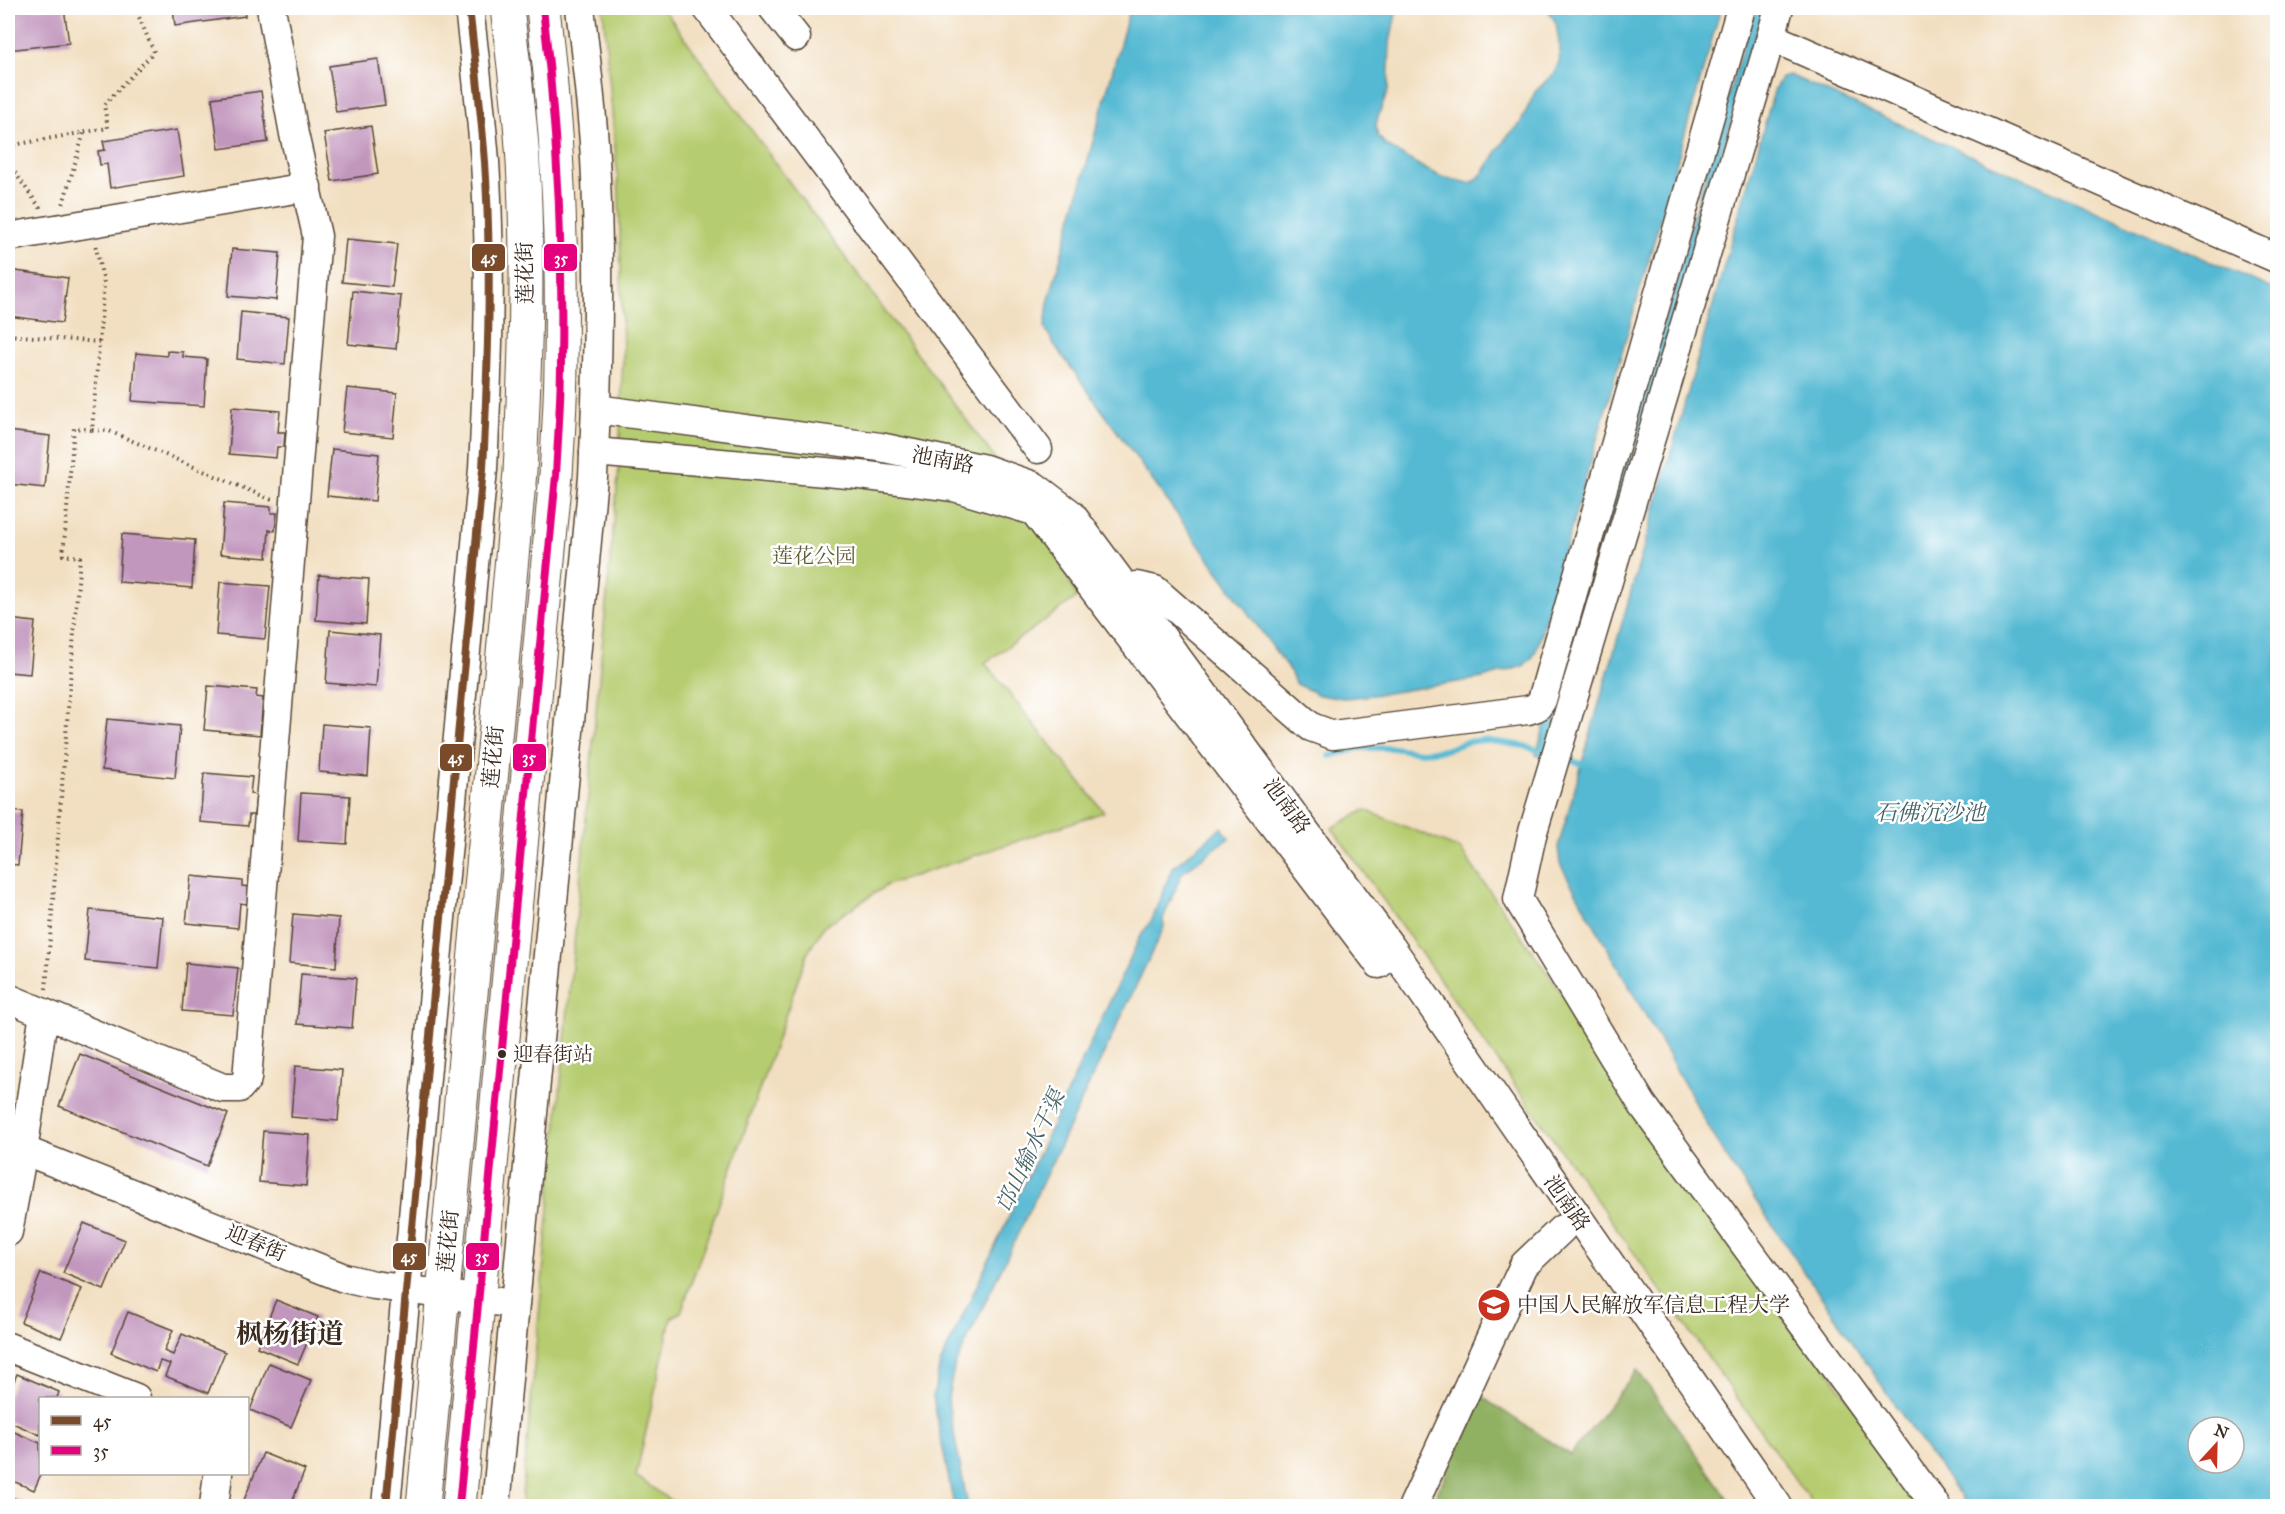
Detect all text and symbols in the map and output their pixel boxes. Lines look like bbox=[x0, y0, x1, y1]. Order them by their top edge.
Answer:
street label: 莲花街 bbox=[511, 241, 539, 305]
line badge: 45 bbox=[471, 243, 506, 272]
line badge: 35 bbox=[543, 243, 578, 272]
text: 45 bbox=[481, 248, 498, 268]
text: 35 bbox=[554, 249, 568, 269]
street label: 池南路 bbox=[910, 441, 976, 479]
park label: 莲花公园 bbox=[772, 543, 856, 569]
street label: 莲花街 bbox=[477, 724, 509, 790]
line badge: 45 bbox=[439, 743, 473, 772]
line badge: 35 bbox=[512, 743, 547, 772]
text: 45 bbox=[448, 748, 465, 768]
text: 35 bbox=[522, 748, 536, 768]
street label: 池南路 bbox=[1258, 773, 1316, 839]
water label: 石佛沉沙池 bbox=[1875, 799, 1988, 826]
place label: 迎春街站 bbox=[513, 1042, 593, 1066]
marker: 迎春街站 bbox=[496, 1048, 508, 1060]
water label: 邙山输水干渠 bbox=[990, 1083, 1071, 1217]
street label: 池南路 bbox=[1538, 1170, 1596, 1236]
street label: 莲花街 bbox=[432, 1208, 464, 1274]
street label: 迎春街 bbox=[222, 1219, 290, 1267]
line badge: 45 bbox=[392, 1242, 427, 1271]
line badge: 35 bbox=[465, 1242, 500, 1271]
text: 45 bbox=[401, 1247, 418, 1267]
text: 35 bbox=[475, 1247, 489, 1267]
school or university icon: 中国人民解放军信息工程大学 bbox=[1476, 1287, 1512, 1323]
place label: 中国人民解放军信息工程大学 bbox=[1517, 1292, 1790, 1318]
district label: 枫杨街道 bbox=[236, 1317, 344, 1350]
legend bbox=[39, 1397, 249, 1475]
text: 45 bbox=[93, 1410, 112, 1432]
north arrow bbox=[2186, 1415, 2246, 1475]
text: N bbox=[2212, 1420, 2232, 1443]
text: 35 bbox=[93, 1440, 109, 1462]

